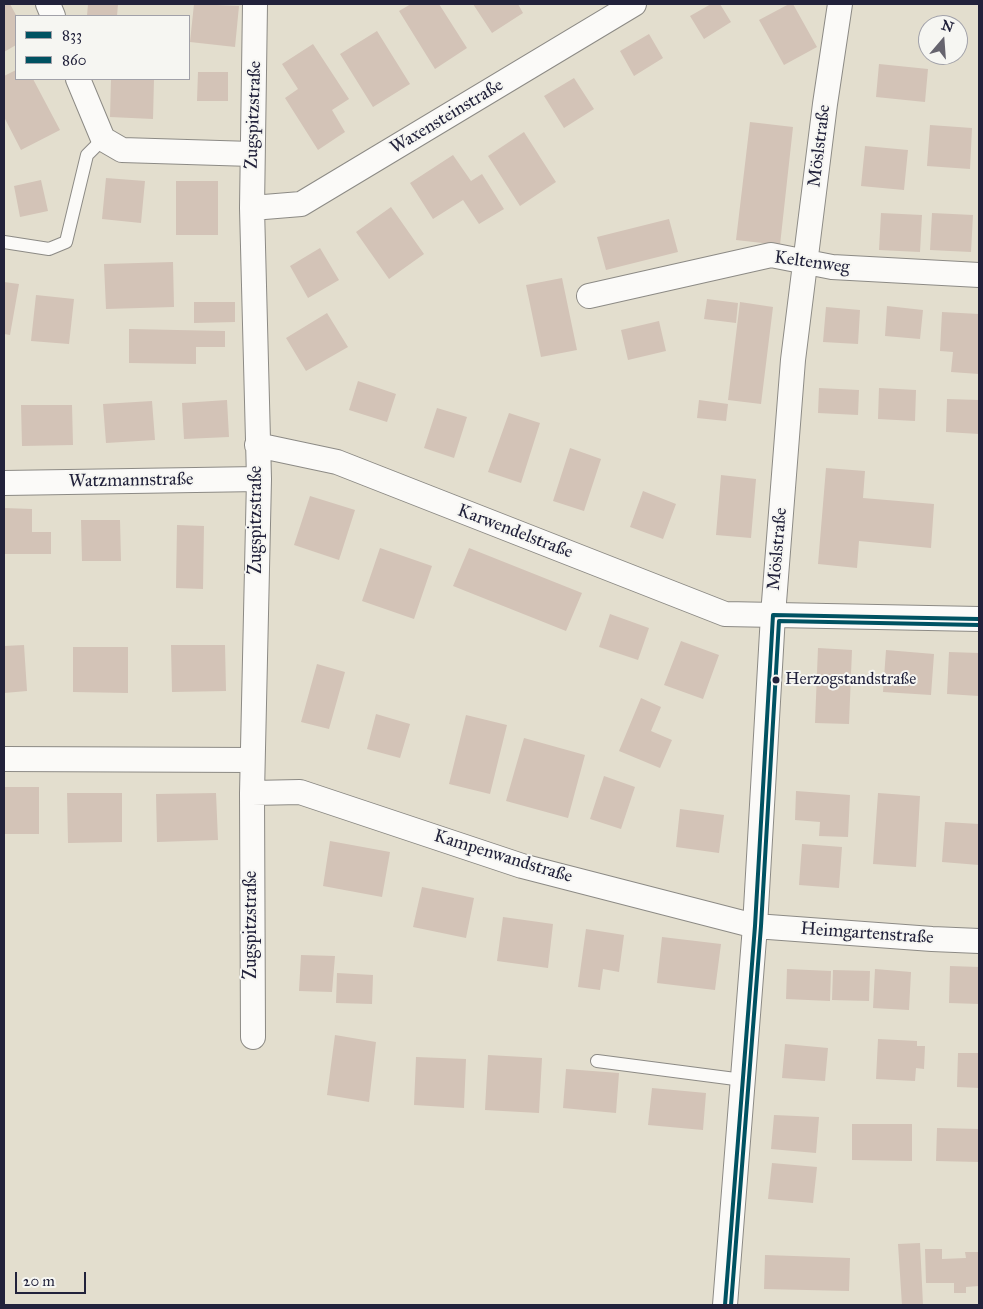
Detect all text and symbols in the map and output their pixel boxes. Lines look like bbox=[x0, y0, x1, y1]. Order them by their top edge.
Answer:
legend bbox=[15, 15, 190, 80]
north arrow bbox=[918, 15, 968, 65]
text: N bbox=[939, 16, 956, 36]
text: 833 bbox=[62, 26, 82, 44]
text: 860 bbox=[62, 51, 86, 69]
street label: Zugspitzstraße bbox=[241, 60, 267, 170]
street label: Waxensteinstraße bbox=[387, 75, 507, 159]
street label: Möslstraße bbox=[804, 103, 836, 189]
street label: Keltenweg bbox=[773, 247, 851, 279]
street label: Zugspitzstraße bbox=[246, 466, 268, 574]
street label: Watzmannstraße bbox=[68, 469, 194, 493]
street label: Karwendelstraße bbox=[454, 500, 576, 564]
street label: Möslstraße bbox=[764, 507, 792, 591]
place label: Herzogstandstraße bbox=[785, 670, 916, 690]
marker: Herzogstandstraße bbox=[771, 675, 781, 685]
street label: Kampenwandstraße bbox=[431, 826, 575, 888]
street label: Zugspitzstraße bbox=[241, 871, 263, 979]
street label: Heimgartenstraße bbox=[800, 919, 934, 949]
scale bar bbox=[18, 1262, 89, 1294]
text: 20 m bbox=[23, 1272, 55, 1290]

